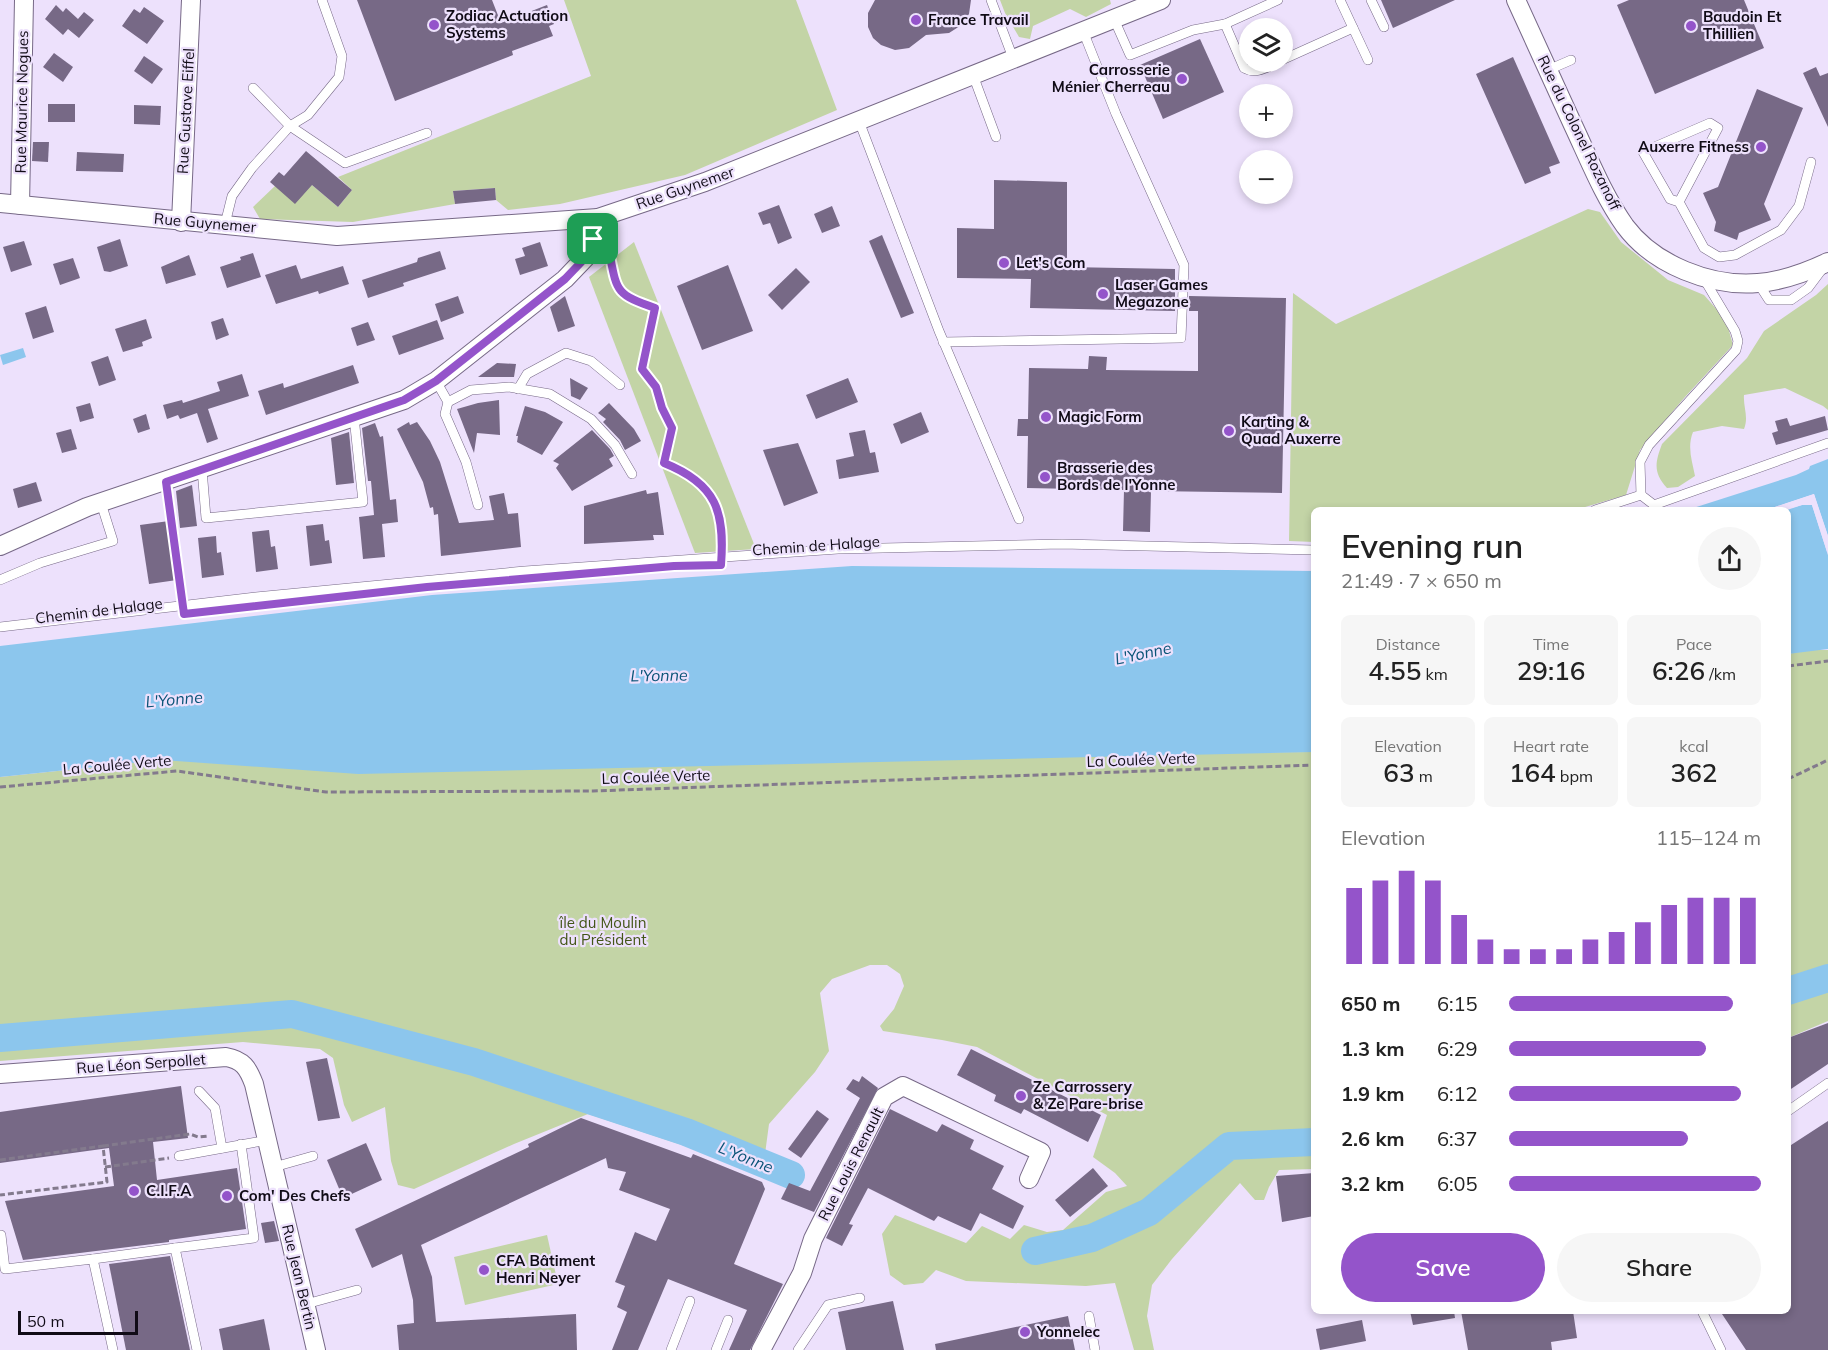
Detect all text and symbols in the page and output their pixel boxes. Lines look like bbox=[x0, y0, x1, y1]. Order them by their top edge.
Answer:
place label: Zodiac Actuation Systems bbox=[446, 6, 568, 42]
place label: Baudoin Et Thillien bbox=[1703, 7, 1782, 43]
place label: France Travail bbox=[928, 10, 1029, 29]
marker: France Travail bbox=[909, 13, 923, 27]
marker: Zodiac Actuation Systems bbox=[427, 18, 441, 32]
map controls bbox=[1239, 18, 1293, 204]
button: layers bbox=[1239, 18, 1293, 72]
marker: Baudoin Et Thillien bbox=[1684, 19, 1698, 33]
street label: Rue Maurice Nogues bbox=[11, 30, 32, 174]
street label: Rue Gustave Eiffel bbox=[173, 48, 198, 174]
street label: Rue du Colonel Rozanoff bbox=[1534, 52, 1626, 214]
place label: Carrosserie Ménier Cherreau bbox=[1052, 60, 1170, 96]
marker: Carrosserie Ménier Cherreau bbox=[1175, 72, 1189, 86]
button: + bbox=[1239, 84, 1293, 138]
place label: Auxerre Fitness bbox=[1638, 137, 1749, 156]
marker: Auxerre Fitness bbox=[1754, 140, 1768, 154]
button: − bbox=[1239, 150, 1293, 204]
street label: Rue Guynemer bbox=[633, 162, 737, 213]
street label: Rue Guynemer bbox=[153, 209, 257, 236]
pin bbox=[567, 213, 618, 264]
icon: arrive bbox=[576, 222, 609, 255]
place label: Let's Com bbox=[1016, 253, 1086, 272]
marker: Let's Com bbox=[997, 256, 1011, 270]
place label: Laser Games Megazone bbox=[1115, 275, 1208, 311]
marker: Laser Games Megazone bbox=[1096, 287, 1110, 301]
place label: Magic Form bbox=[1058, 407, 1142, 426]
marker: Magic Form bbox=[1039, 410, 1053, 424]
place label: Karting & Quad Auxerre bbox=[1241, 412, 1341, 448]
marker: Karting & Quad Auxerre bbox=[1222, 424, 1236, 438]
place label: Brasserie des Bords de l'Yonne bbox=[1057, 458, 1176, 494]
marker: Brasserie des Bords de l'Yonne bbox=[1038, 470, 1052, 484]
text: Evening run bbox=[1341, 525, 1523, 566]
button: share bbox=[1698, 527, 1761, 590]
street label: Chemin de Halage bbox=[751, 532, 880, 559]
text: 21:49 · 7 × 650 m bbox=[1341, 568, 1502, 593]
street label: Chemin de Halage bbox=[34, 593, 164, 628]
text: Distance bbox=[1376, 634, 1440, 654]
text: Time bbox=[1533, 634, 1569, 654]
text: Pace bbox=[1676, 634, 1712, 654]
water label: L'Yonne bbox=[1113, 637, 1173, 669]
text: 4.55 bbox=[1368, 654, 1421, 687]
text: 29:16 bbox=[1517, 654, 1585, 687]
text: 6:26 bbox=[1652, 654, 1705, 687]
water label: L'Yonne bbox=[630, 664, 688, 685]
text: km bbox=[1421, 664, 1448, 684]
text: /km bbox=[1705, 664, 1736, 684]
water label: L'Yonne bbox=[145, 687, 204, 711]
text: Elevation bbox=[1374, 736, 1442, 756]
text: Heart rate bbox=[1513, 736, 1589, 756]
text: kcal bbox=[1679, 736, 1709, 756]
street label: La Coulée Verte bbox=[1086, 748, 1196, 771]
street label: La Coulée Verte bbox=[62, 750, 172, 779]
text: 63 bbox=[1383, 756, 1414, 789]
text: 164 bbox=[1509, 756, 1556, 789]
text: 362 bbox=[1671, 756, 1717, 789]
street label: La Coulée Verte bbox=[601, 765, 711, 788]
text: m bbox=[1414, 766, 1433, 786]
text: bpm bbox=[1556, 766, 1593, 786]
text: Elevation bbox=[1341, 825, 1426, 850]
text: 115–124 m bbox=[1656, 825, 1761, 850]
park label: île du Moulin du Président bbox=[559, 913, 646, 949]
text: 650 m bbox=[1341, 991, 1400, 1016]
text: 6:15 bbox=[1437, 991, 1478, 1016]
text: 1.3 km bbox=[1341, 1036, 1404, 1061]
text: 6:29 bbox=[1437, 1036, 1478, 1061]
street label: Rue Léon Serpollet bbox=[76, 1050, 206, 1078]
place label: Ze Carrossery & Ze Pare-brise bbox=[1033, 1077, 1143, 1113]
text: 1.9 km bbox=[1341, 1081, 1404, 1106]
text: 6:12 bbox=[1437, 1081, 1478, 1106]
marker: Ze Carrossery & Ze Pare-brise bbox=[1014, 1089, 1028, 1103]
street label: Rue Louis Renault bbox=[814, 1104, 887, 1224]
text: 2.6 km bbox=[1341, 1126, 1404, 1151]
text: 6:37 bbox=[1437, 1126, 1478, 1151]
water label: L'Yonne bbox=[716, 1137, 777, 1177]
text: 3.2 km bbox=[1341, 1171, 1404, 1196]
text: 6:05 bbox=[1437, 1171, 1478, 1196]
place label: C.I.F.A bbox=[146, 1181, 192, 1200]
marker: C.I.F.A bbox=[127, 1184, 141, 1198]
place label: Com' Des Chefs bbox=[239, 1186, 351, 1205]
marker: Com' Des Chefs bbox=[220, 1189, 234, 1203]
street label: Rue Jean Bertin bbox=[278, 1222, 321, 1332]
button: Save bbox=[1341, 1233, 1545, 1302]
button: Share bbox=[1557, 1233, 1761, 1302]
place label: CFA Bâtiment Henri Neyer bbox=[496, 1251, 595, 1287]
marker: CFA Bâtiment Henri Neyer bbox=[477, 1263, 491, 1277]
scale bar bbox=[18, 1308, 138, 1336]
text: 50 m bbox=[27, 1311, 64, 1331]
place label: Yonnelec bbox=[1036, 1322, 1101, 1341]
marker: Yonnelec bbox=[1018, 1325, 1032, 1339]

